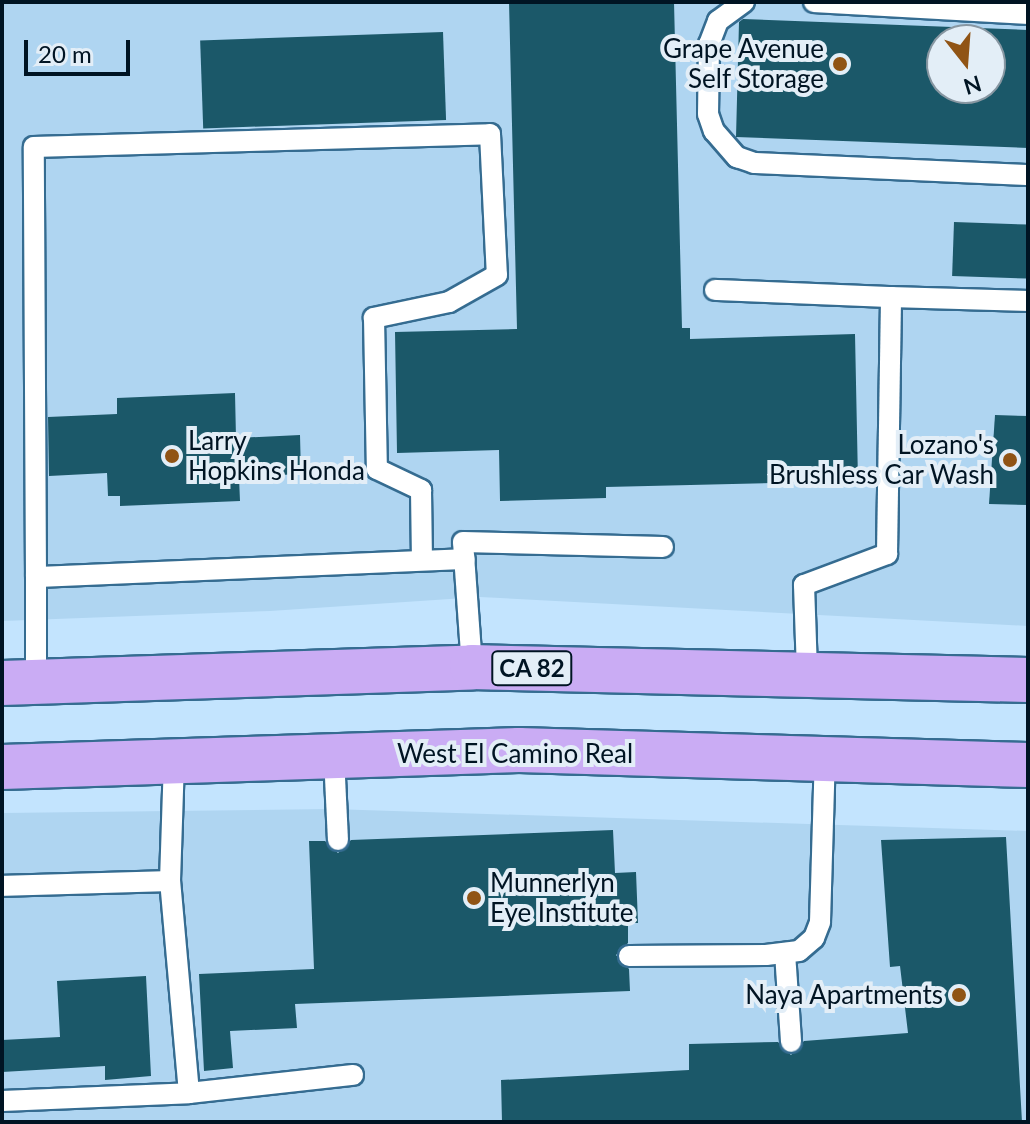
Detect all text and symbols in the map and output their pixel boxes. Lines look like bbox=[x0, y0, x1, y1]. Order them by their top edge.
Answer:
scale bar bbox=[28, 24, 134, 74]
north arrow bbox=[926, 24, 1006, 104]
place label: Grape Avenue Self Storage bbox=[662, 33, 824, 94]
text: 20 m bbox=[38, 39, 92, 68]
marker: Grape Avenue Self Storage bbox=[831, 55, 849, 73]
text: N bbox=[961, 70, 985, 101]
place label: Larry Hopkins Honda bbox=[188, 425, 365, 486]
place label: Lozano's Brushless Car Wash bbox=[768, 429, 994, 490]
marker: Larry Hopkins Honda bbox=[163, 447, 181, 465]
marker: Lozano's Brushless Car Wash bbox=[1001, 451, 1019, 469]
road number: CA 82 bbox=[490, 648, 574, 688]
street label: West El Camino Real bbox=[397, 738, 633, 770]
place label: Munnerlyn Eye Institute bbox=[490, 867, 634, 928]
marker: Munnerlyn Eye Institute bbox=[465, 889, 483, 907]
place label: Naya Apartments bbox=[744, 979, 943, 1011]
marker: Naya Apartments bbox=[950, 986, 968, 1004]

